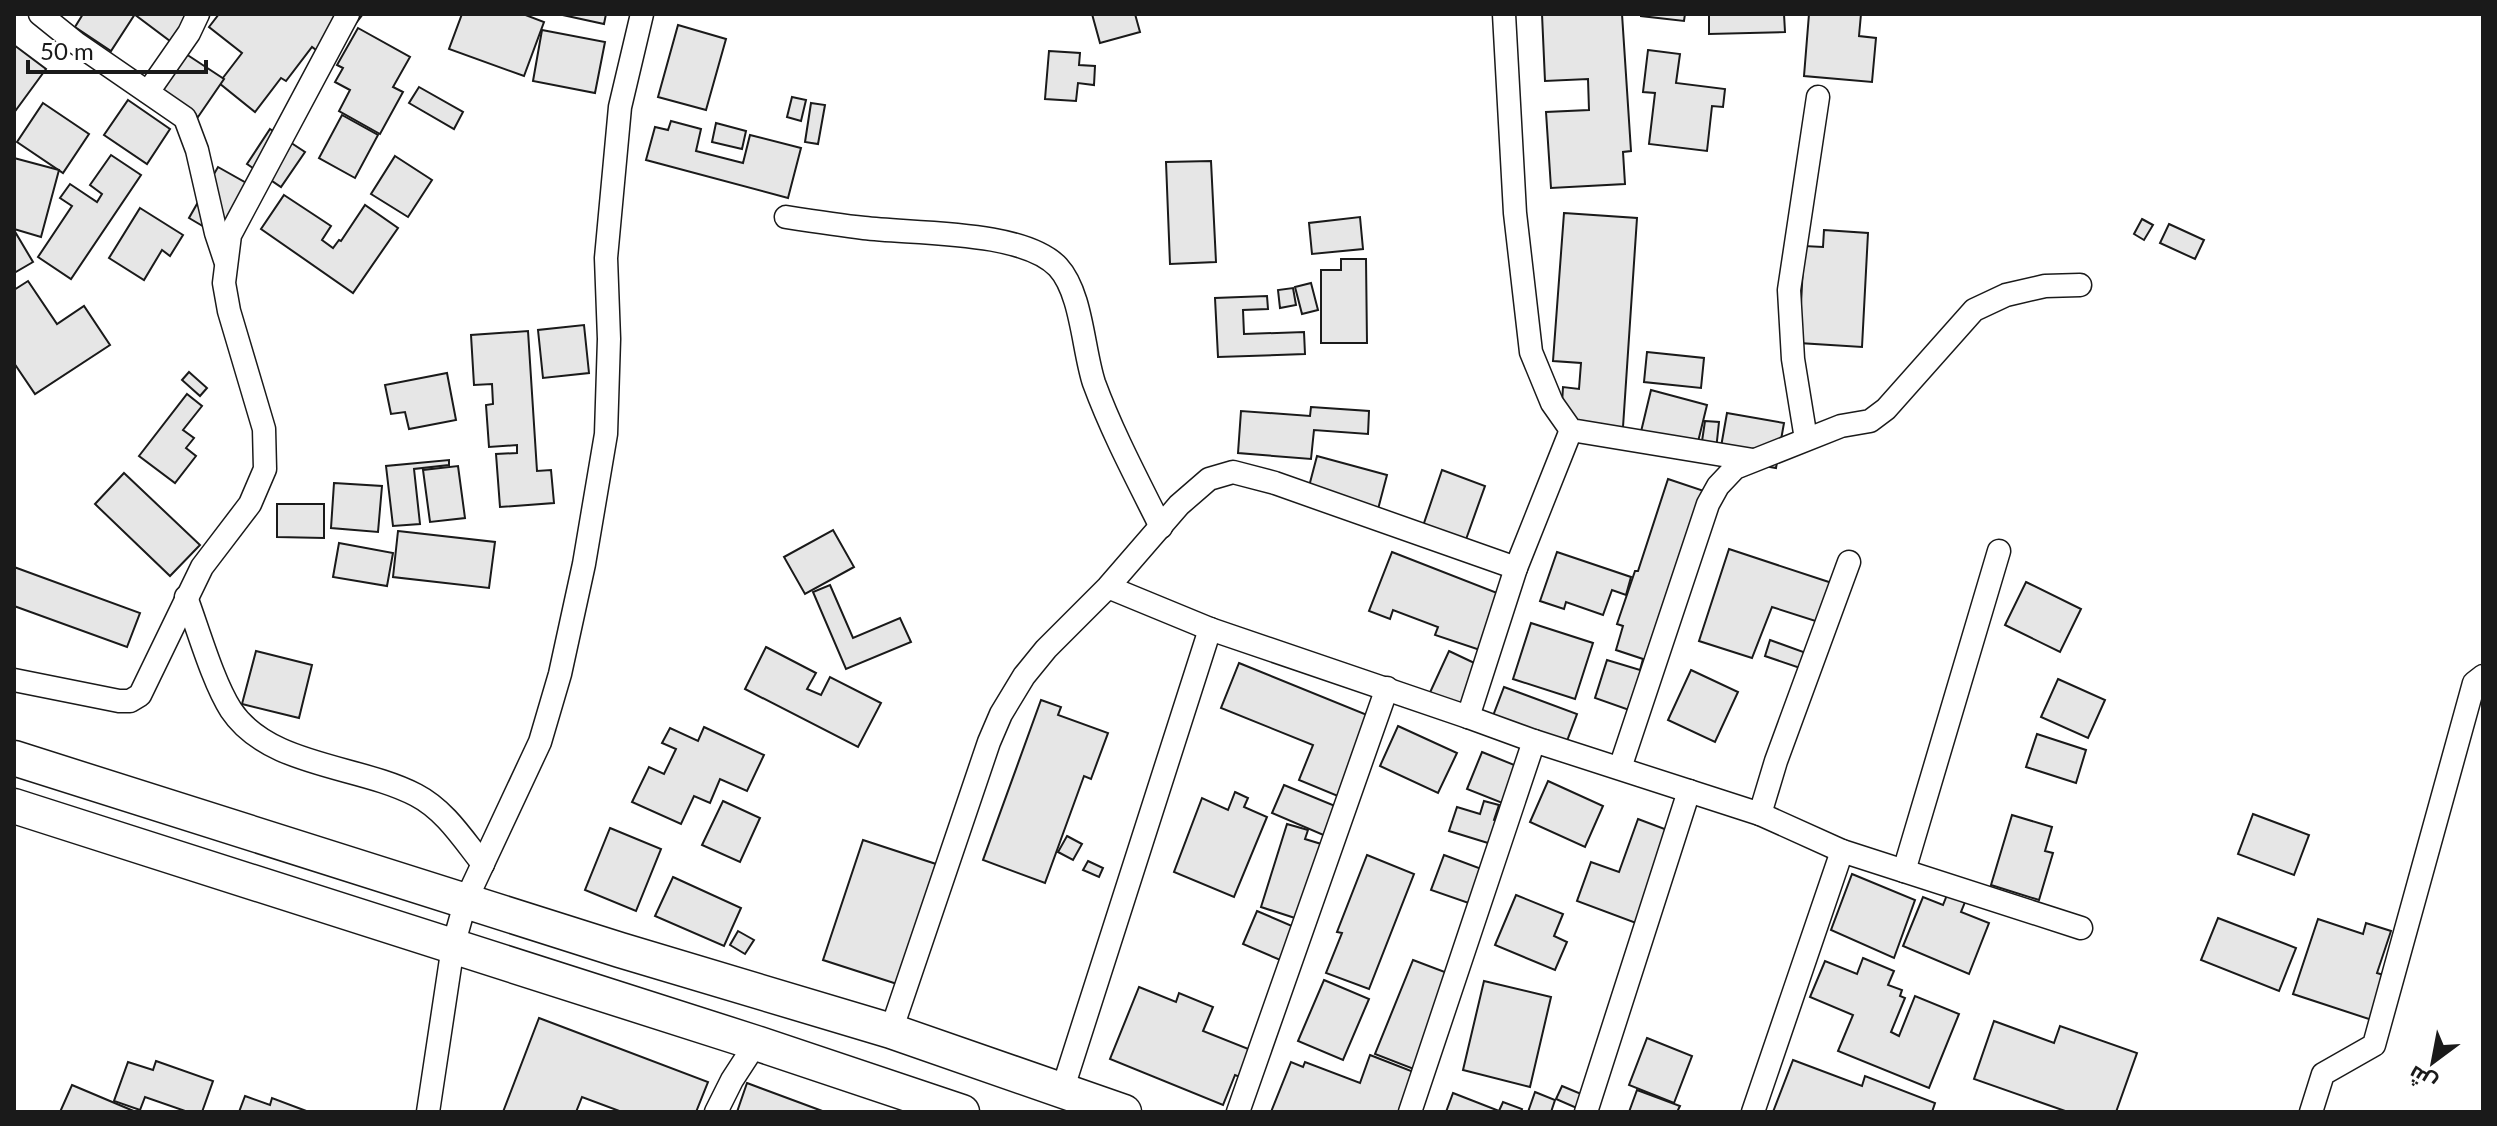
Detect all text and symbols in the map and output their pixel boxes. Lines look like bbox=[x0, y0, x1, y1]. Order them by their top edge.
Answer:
scale bar bbox=[28, 24, 206, 74]
text: 50 m bbox=[40, 36, 94, 65]
north arrow bbox=[2393, 1022, 2473, 1102]
text: ش bbox=[2403, 1060, 2442, 1098]

